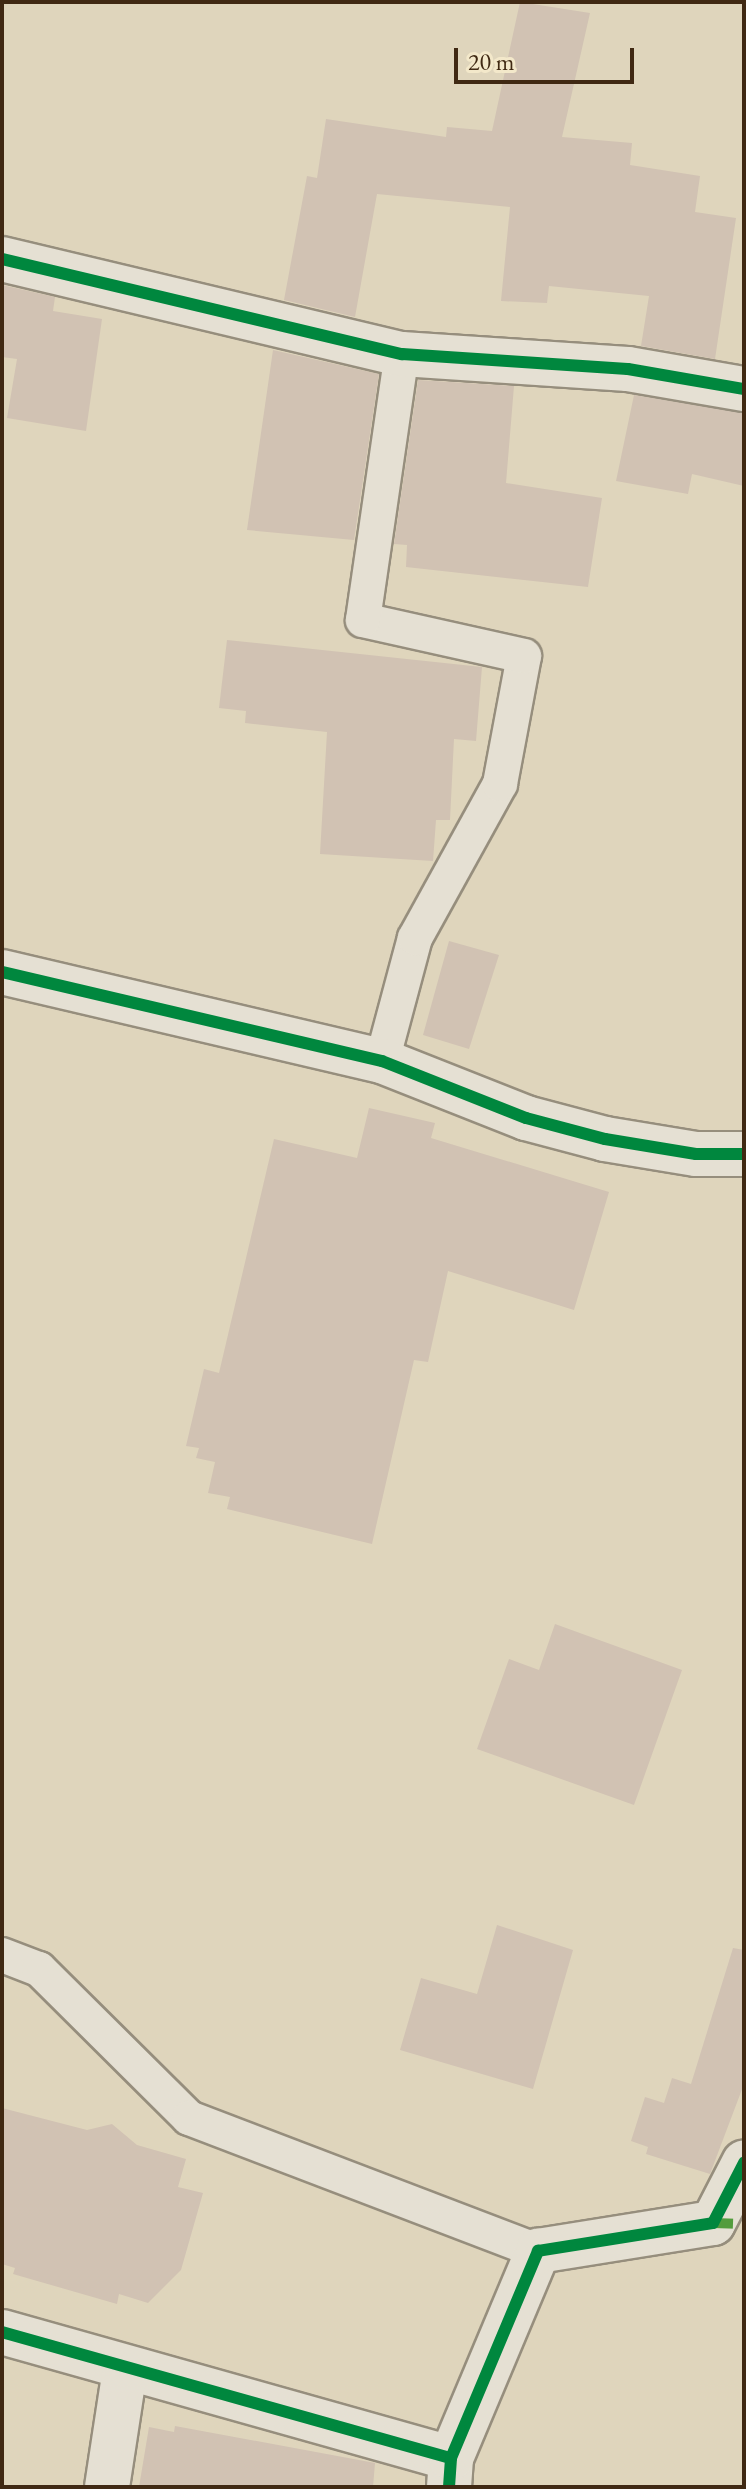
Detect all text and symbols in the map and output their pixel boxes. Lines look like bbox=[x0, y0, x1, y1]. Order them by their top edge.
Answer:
scale bar bbox=[458, 32, 638, 82]
text: 20 m bbox=[468, 46, 515, 77]

